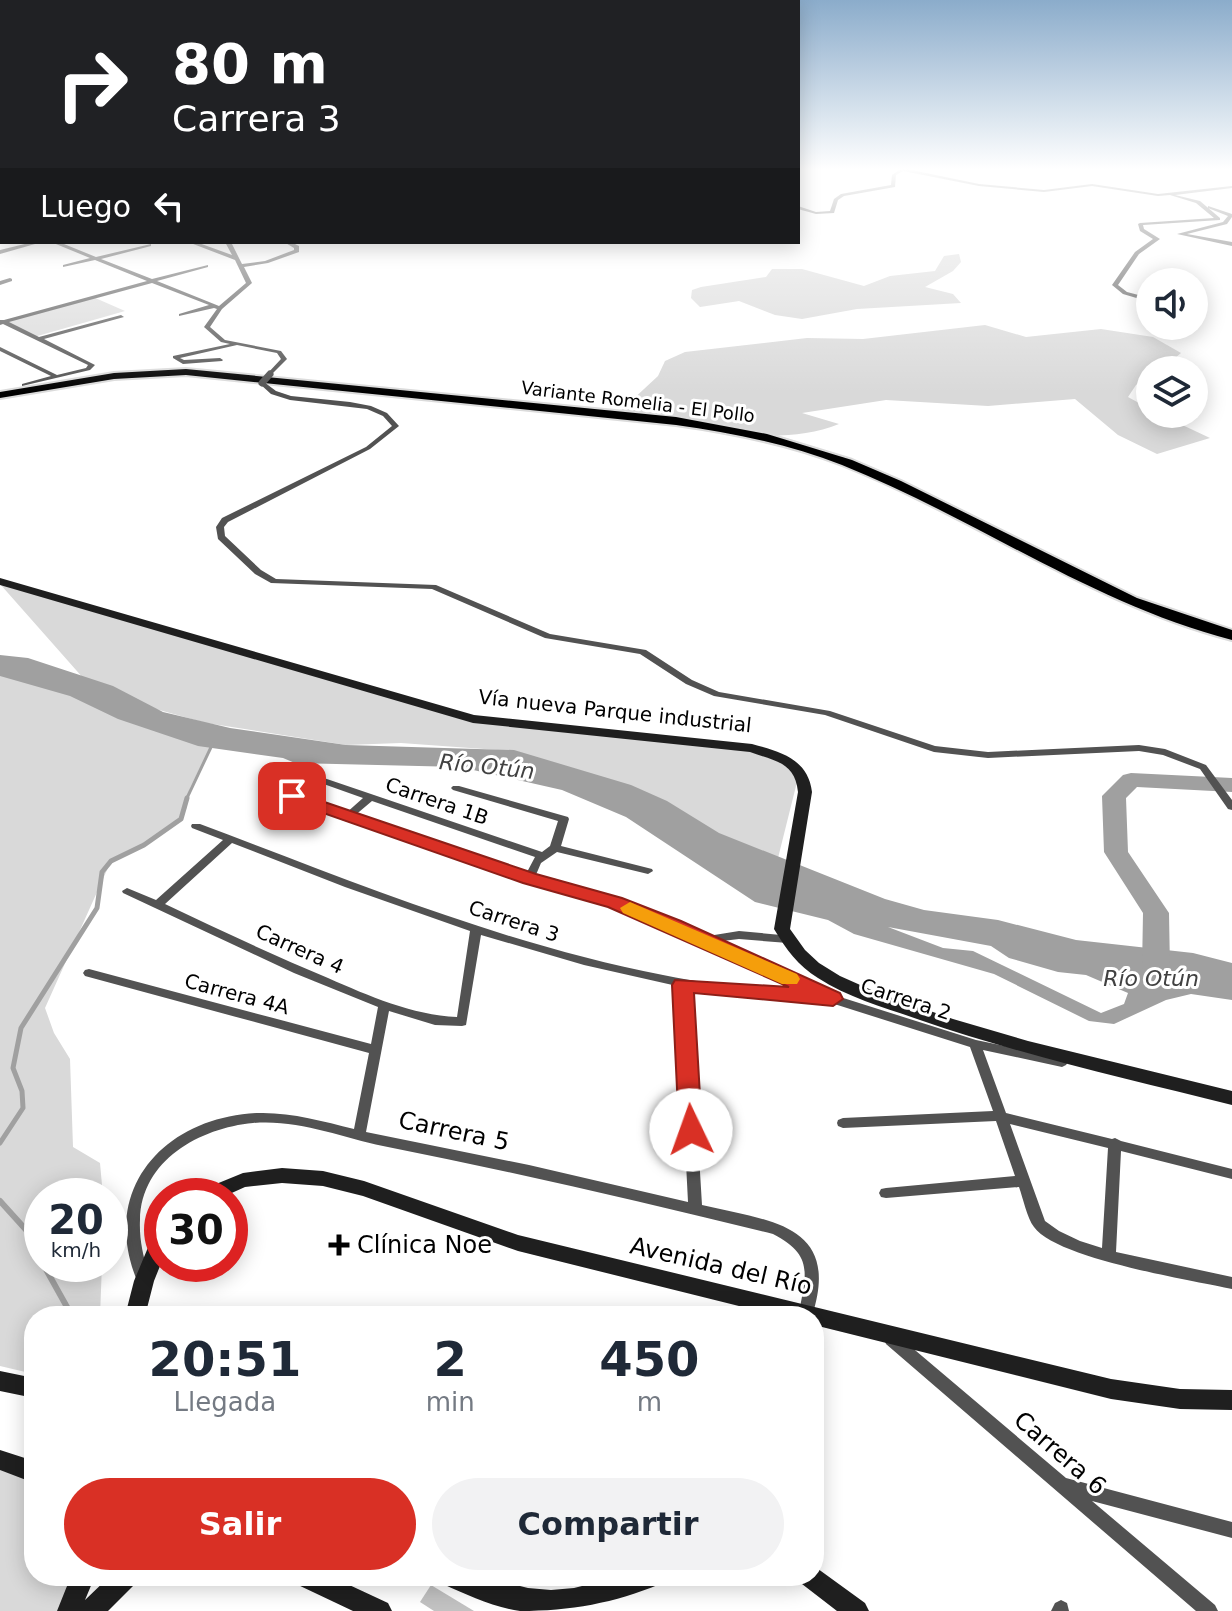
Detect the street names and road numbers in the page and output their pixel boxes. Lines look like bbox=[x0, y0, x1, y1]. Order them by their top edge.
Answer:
street label: Variante Romelia - El Pollo bbox=[520, 377, 756, 426]
street label: Vía nueva Parque industrial bbox=[477, 685, 753, 737]
street label: Carrera 1B bbox=[382, 772, 492, 830]
street label: Carrera 3 bbox=[466, 895, 562, 947]
street label: Carrera 4 bbox=[252, 919, 348, 979]
street label: Carrera 4A bbox=[182, 969, 292, 1020]
street label: Carrera 2 bbox=[858, 973, 954, 1025]
street label: Carrera 5 bbox=[396, 1106, 512, 1156]
street label: Avenida del Río bbox=[627, 1231, 815, 1301]
street label: Carrera 6 bbox=[1008, 1406, 1112, 1500]

